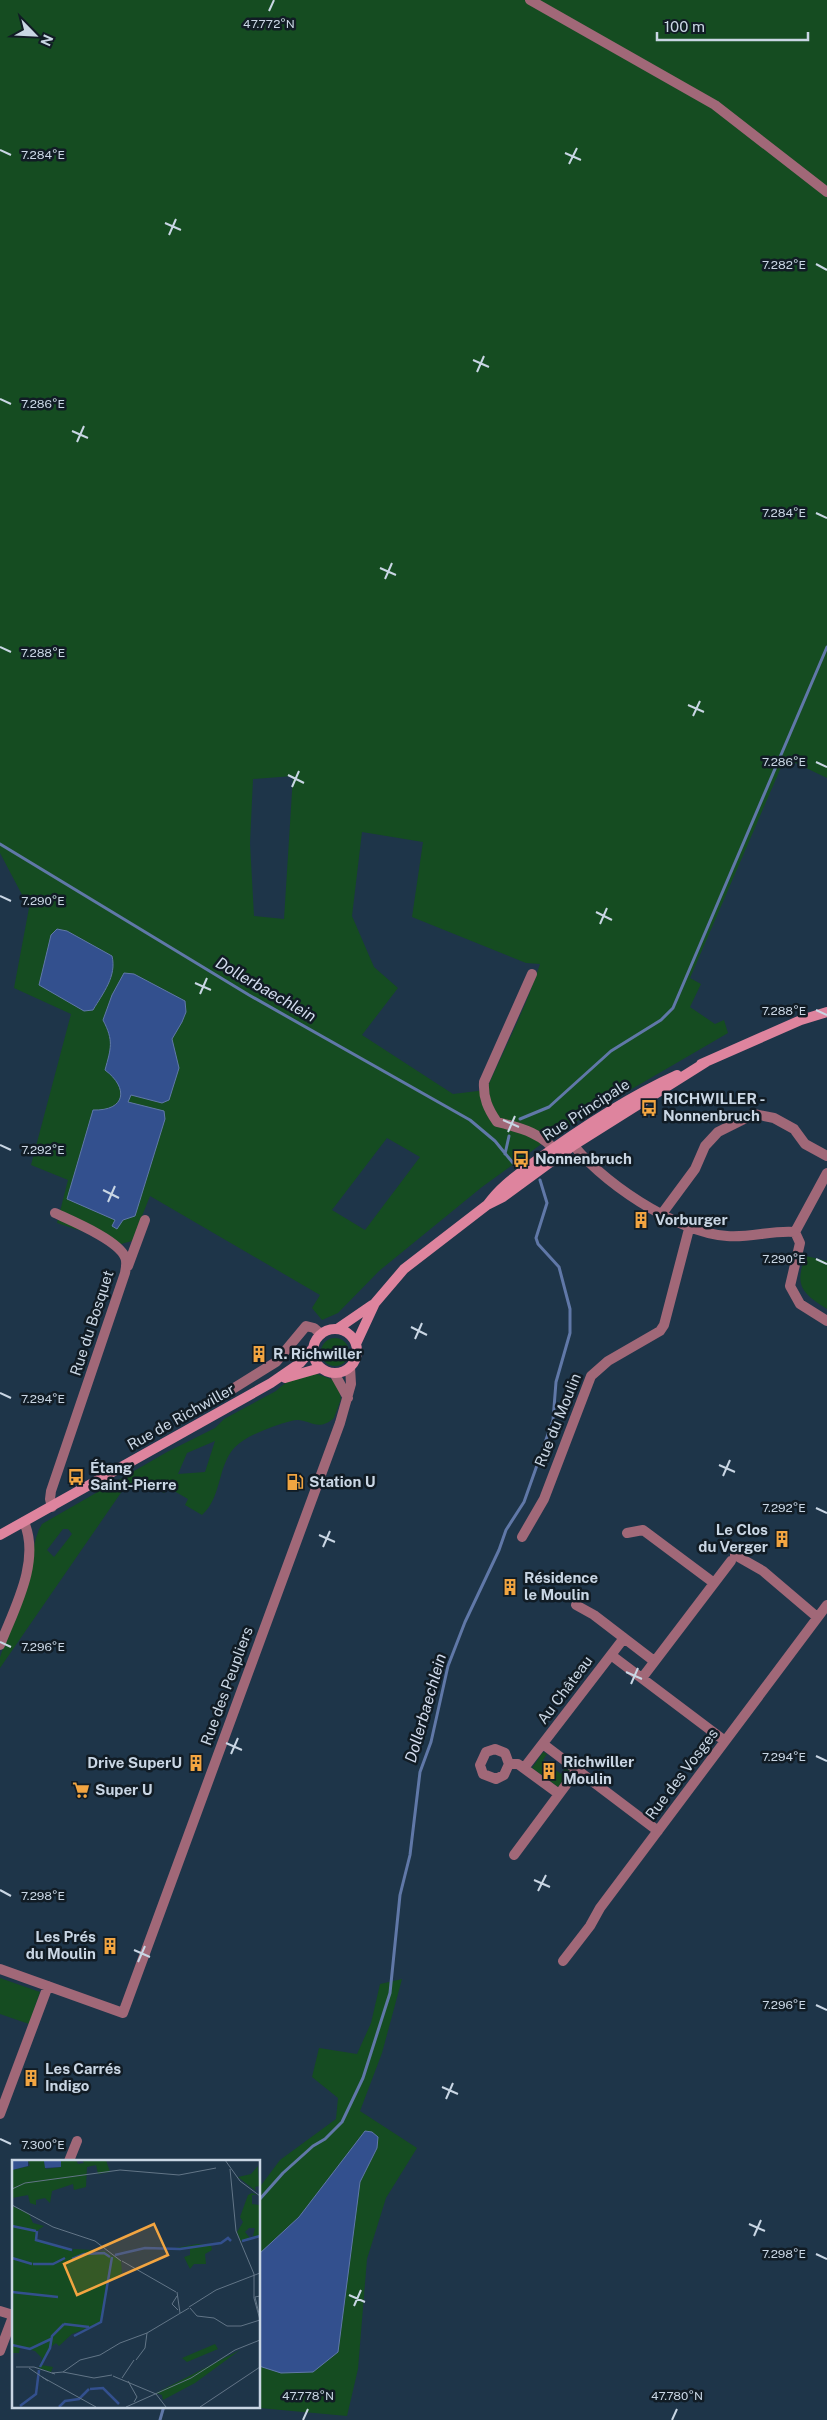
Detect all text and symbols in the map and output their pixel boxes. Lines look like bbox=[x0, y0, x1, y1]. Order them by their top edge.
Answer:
north arrow bbox=[10, 10, 60, 60]
scale bar bbox=[657, 10, 808, 42]
text: 47.772°N bbox=[243, 17, 295, 31]
text: 100 m bbox=[664, 18, 705, 35]
text: N bbox=[37, 32, 56, 49]
text: 7.284°E bbox=[21, 148, 65, 162]
text: 7.282°E bbox=[762, 258, 806, 272]
text: 7.286°E bbox=[21, 397, 65, 411]
text: 7.284°E bbox=[762, 506, 806, 520]
text: 7.288°E bbox=[21, 646, 65, 660]
text: 7.286°E bbox=[762, 755, 806, 769]
text: 7.290°E bbox=[21, 894, 65, 908]
water label: Dollerbaechlein bbox=[212, 953, 319, 1026]
text: 7.288°E bbox=[762, 1004, 806, 1018]
street label: Rue Principale bbox=[539, 1075, 632, 1144]
place label: RICHWILLER - Nonnenbruch bbox=[663, 1090, 765, 1124]
bus stop icon: RICHWILLER - Nonnenbruch bbox=[639, 1098, 659, 1118]
text: 7.292°E bbox=[21, 1143, 65, 1157]
bus stop icon: Nonnenbruch bbox=[511, 1149, 531, 1169]
place label: Nonnenbruch bbox=[535, 1150, 632, 1167]
building icon: Vorburger bbox=[631, 1210, 651, 1230]
place label: Vorburger bbox=[655, 1211, 728, 1228]
text: 7.290°E bbox=[762, 1252, 806, 1266]
street label: Rue du Bosquet bbox=[67, 1268, 117, 1378]
building icon: R. Richwiller bbox=[249, 1344, 269, 1364]
place label: R. Richwiller bbox=[273, 1345, 362, 1362]
street label: Rue du Moulin bbox=[531, 1371, 584, 1469]
street label: Rue de Richwiller bbox=[124, 1380, 238, 1453]
text: 7.294°E bbox=[21, 1392, 65, 1406]
place label: Étang Saint-Pierre bbox=[90, 1459, 177, 1493]
bus stop icon: Étang Saint-Pierre bbox=[66, 1467, 86, 1487]
fuel station icon: Station U bbox=[285, 1472, 305, 1492]
place label: Station U bbox=[309, 1473, 376, 1490]
text: 7.292°E bbox=[762, 1501, 806, 1515]
place label: Le Clos du Verger bbox=[698, 1521, 768, 1555]
building icon: Le Clos du Verger bbox=[772, 1529, 792, 1549]
place label: Résidence le Moulin bbox=[524, 1569, 598, 1603]
building icon: Résidence le Moulin bbox=[500, 1577, 520, 1597]
street label: Rue des Peupliers bbox=[197, 1624, 256, 1747]
text: 7.296°E bbox=[21, 1640, 65, 1654]
water label: Dollerbaechlein bbox=[401, 1651, 450, 1765]
street label: Au Château bbox=[533, 1652, 596, 1727]
street label: Rue des Vosges bbox=[642, 1725, 721, 1822]
text: 7.294°E bbox=[762, 1750, 806, 1764]
building icon: Drive SuperU bbox=[186, 1753, 206, 1773]
place label: Richwiller Moulin bbox=[563, 1753, 634, 1787]
place label: Drive SuperU bbox=[87, 1754, 182, 1771]
building icon: Richwiller Moulin bbox=[539, 1761, 559, 1781]
supermarket icon: Super U bbox=[71, 1780, 91, 1800]
place label: Super U bbox=[95, 1781, 153, 1798]
text: 7.298°E bbox=[21, 1889, 65, 1903]
place label: Les Prés du Moulin bbox=[26, 1928, 96, 1962]
building icon: Les Prés du Moulin bbox=[100, 1936, 120, 1956]
text: 7.296°E bbox=[762, 1998, 806, 2012]
place label: Les Carrés Indigo bbox=[45, 2060, 121, 2094]
building icon: Les Carrés Indigo bbox=[21, 2068, 41, 2088]
text: 7.300°E bbox=[21, 2138, 65, 2152]
inset map bbox=[12, 2160, 260, 2408]
text: 7.298°E bbox=[762, 2247, 806, 2261]
text: 47.778°N bbox=[282, 2389, 334, 2403]
text: 47.780°N bbox=[651, 2389, 703, 2403]

